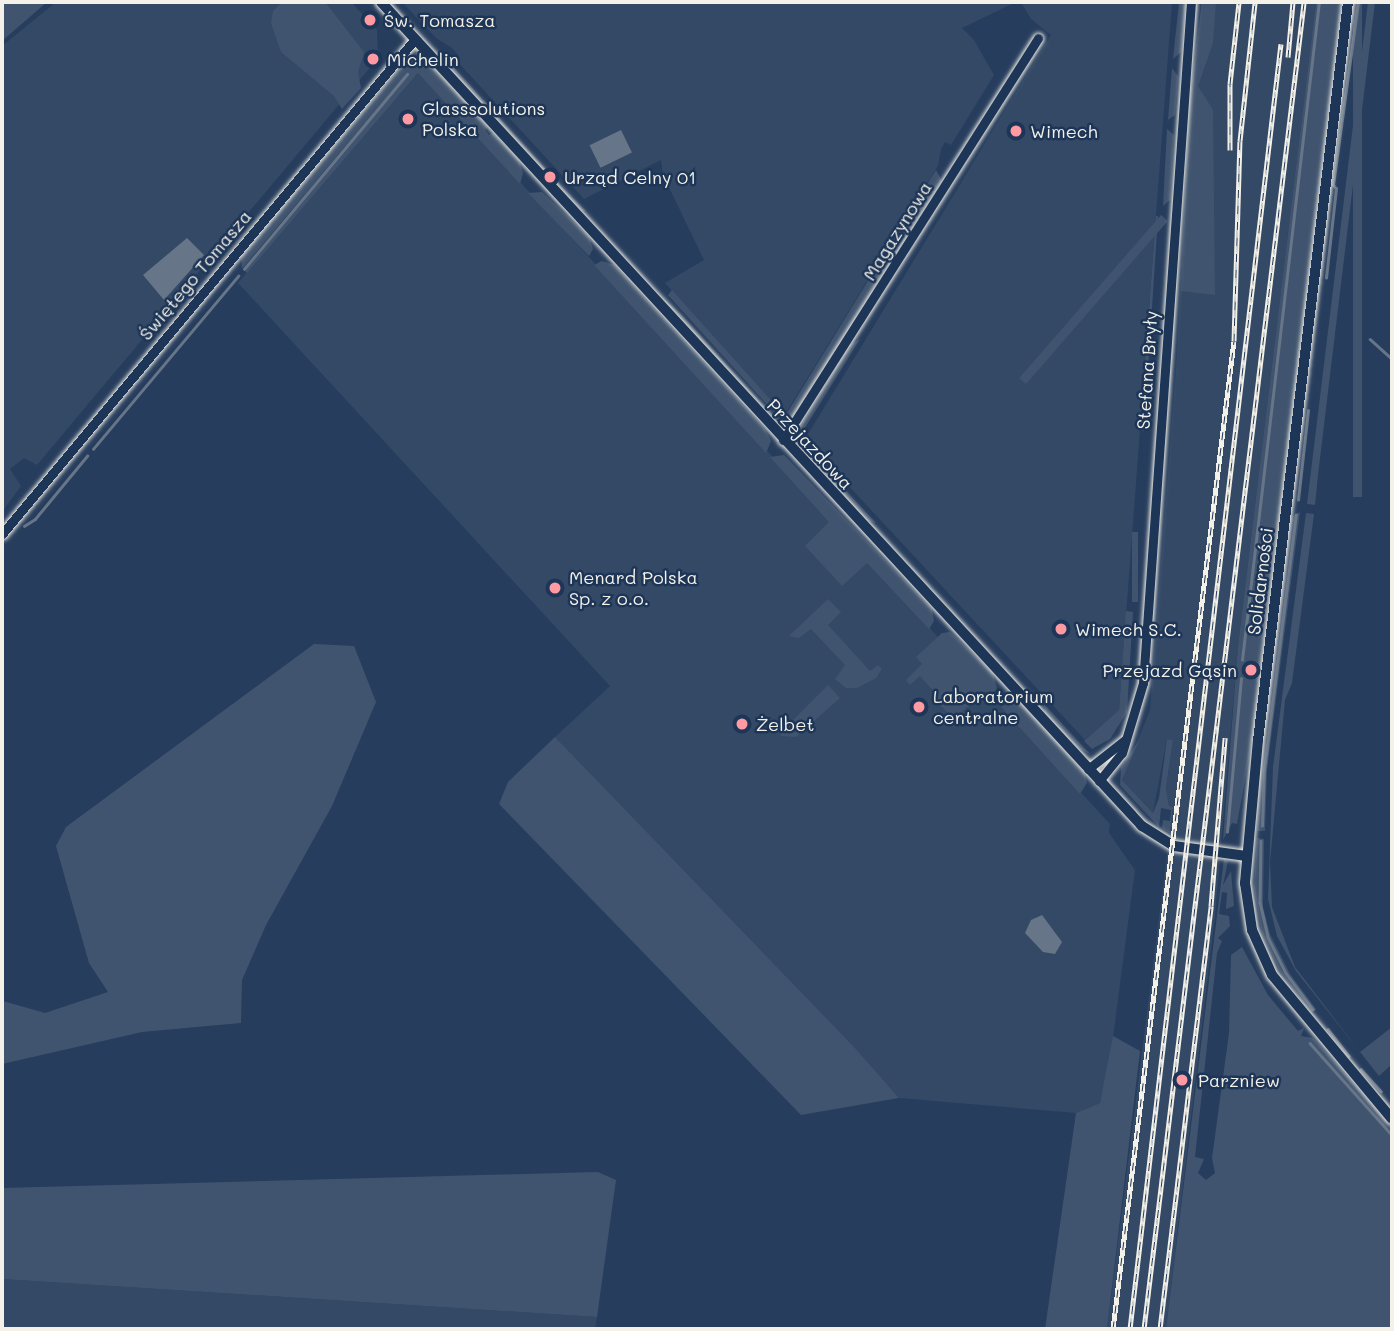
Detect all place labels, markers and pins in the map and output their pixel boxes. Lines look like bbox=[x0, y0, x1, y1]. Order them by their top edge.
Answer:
place label: Św. Tomasza bbox=[384, 9, 495, 31]
marker: Św. Tomasza bbox=[362, 12, 378, 28]
place label: Michelin bbox=[387, 48, 459, 70]
marker: Michelin bbox=[365, 51, 381, 67]
place label: Glasssolutions Polska bbox=[422, 98, 545, 140]
marker: Glasssolutions Polska bbox=[400, 111, 416, 127]
place label: Wimech bbox=[1030, 120, 1098, 142]
marker: Wimech bbox=[1008, 123, 1024, 139]
place label: Urząd Celny 01 bbox=[564, 166, 696, 188]
marker: Urząd Celny 01 bbox=[542, 169, 558, 185]
place label: Menard Polska Sp. z o.o. bbox=[569, 567, 698, 610]
marker: Menard Polska Sp. z o.o. bbox=[547, 580, 563, 596]
place label: Wimech S.C. bbox=[1075, 618, 1182, 640]
marker: Wimech S.C. bbox=[1053, 621, 1069, 637]
place label: Przejazd Gąsin bbox=[1103, 659, 1237, 681]
marker: Przejazd Gąsin bbox=[1243, 662, 1259, 678]
place label: Laboratorium centralne bbox=[933, 686, 1053, 728]
marker: Laboratorium centralne bbox=[911, 699, 927, 715]
place label: Żelbet bbox=[756, 713, 814, 735]
marker: Żelbet bbox=[734, 716, 750, 732]
place label: Parzniew bbox=[1198, 1069, 1280, 1091]
marker: Parzniew bbox=[1172, 1070, 1192, 1090]

